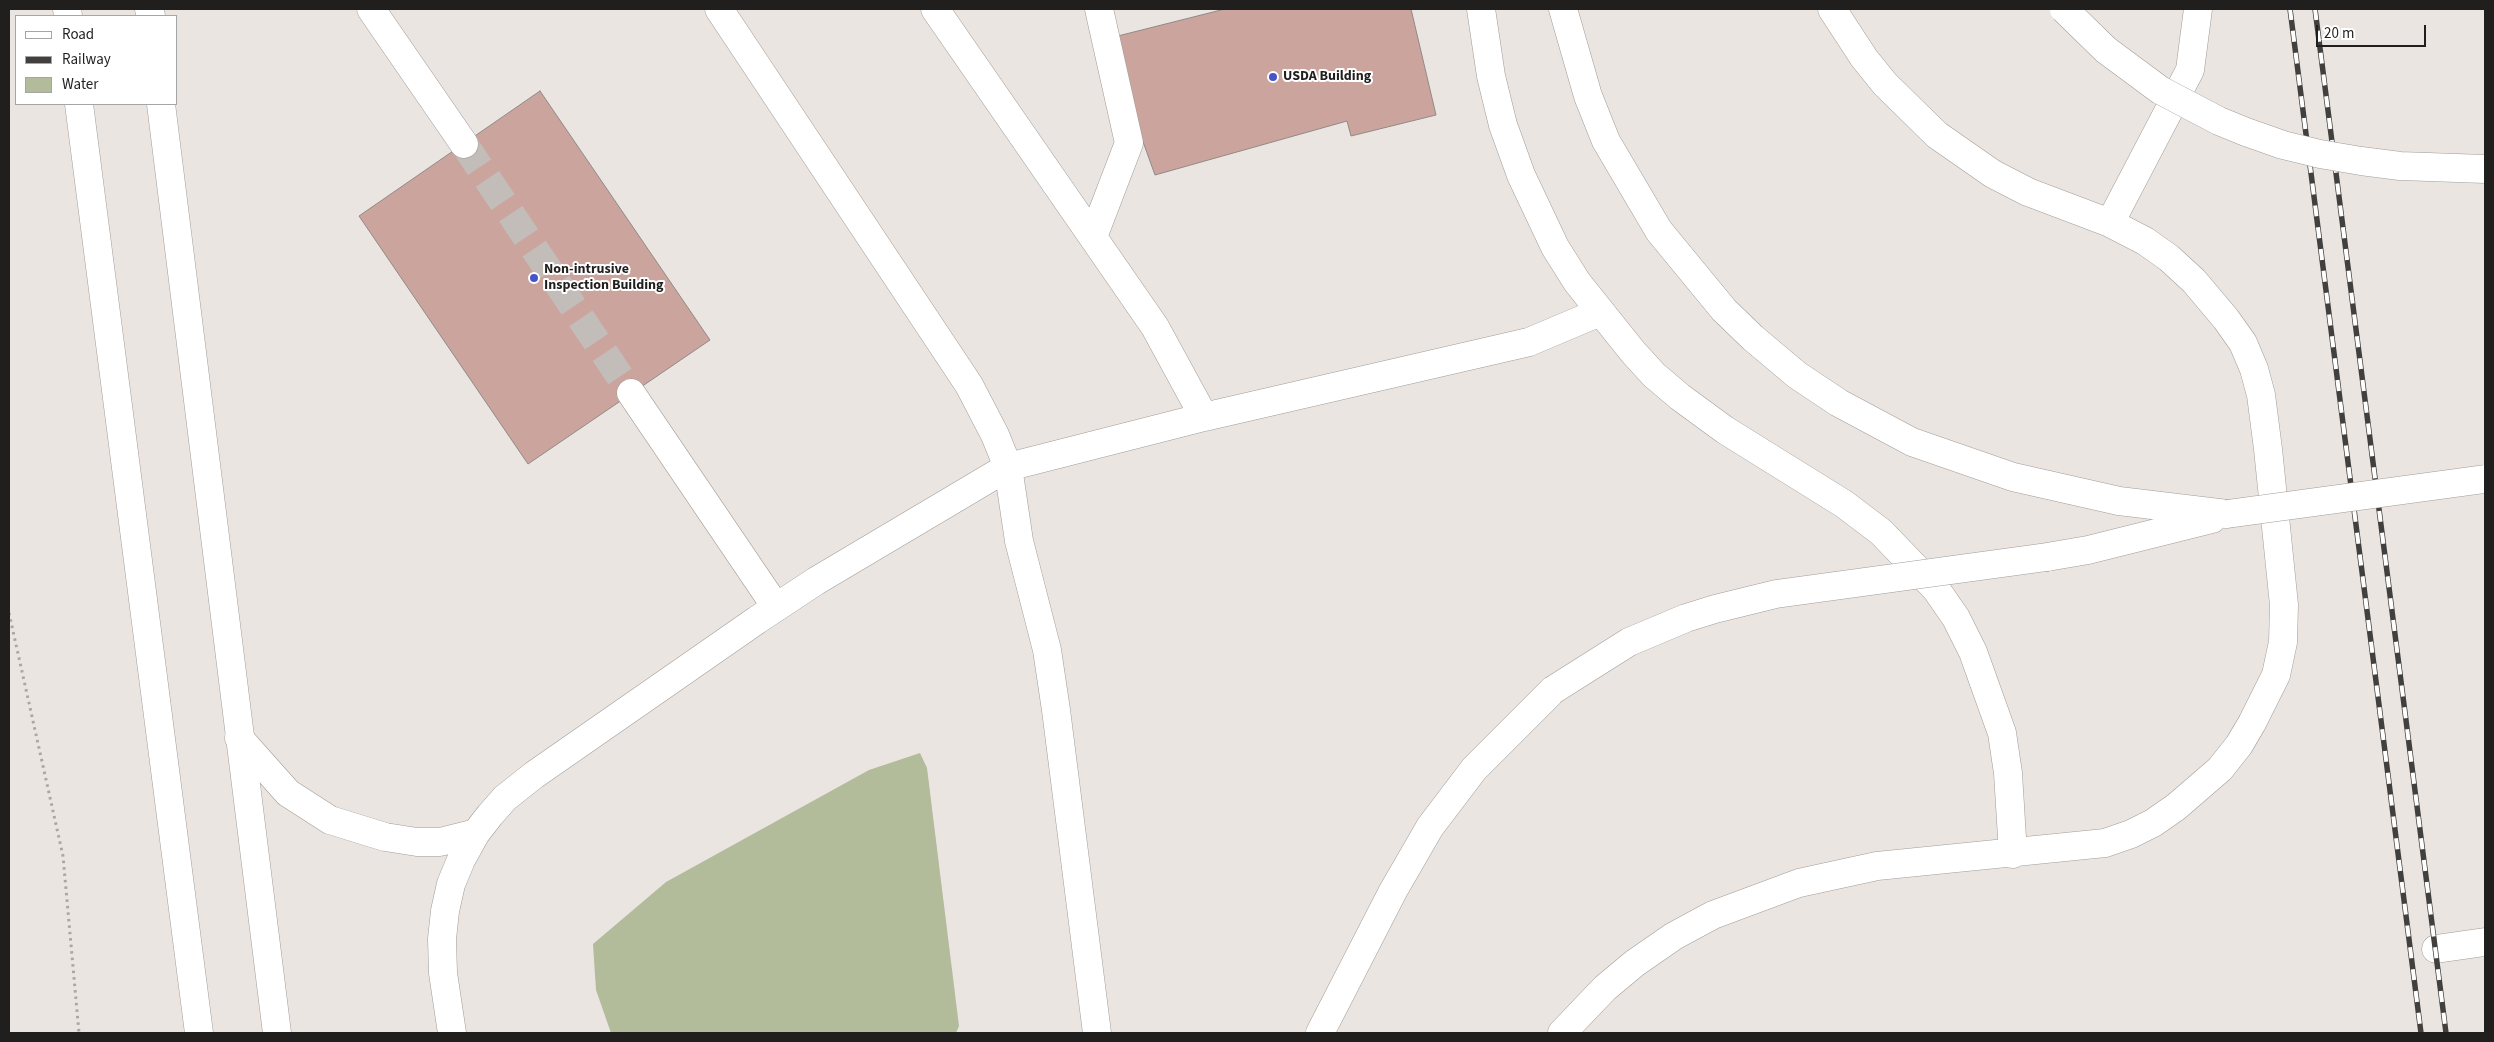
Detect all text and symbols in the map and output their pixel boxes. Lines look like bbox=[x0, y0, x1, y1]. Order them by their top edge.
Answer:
legend bbox=[15, 15, 178, 105]
scale bar bbox=[2319, 15, 2429, 47]
text: 20 m bbox=[2324, 23, 2354, 44]
text: Road bbox=[62, 24, 94, 45]
text: Railway bbox=[62, 49, 111, 70]
place label: USDA Building bbox=[1283, 69, 1371, 85]
marker: USDA Building bbox=[1267, 71, 1279, 83]
text: Water bbox=[62, 74, 98, 95]
place label: Non-intrusive Inspection Building bbox=[544, 262, 664, 294]
marker: Non-intrusive Inspection Building bbox=[528, 272, 540, 284]

